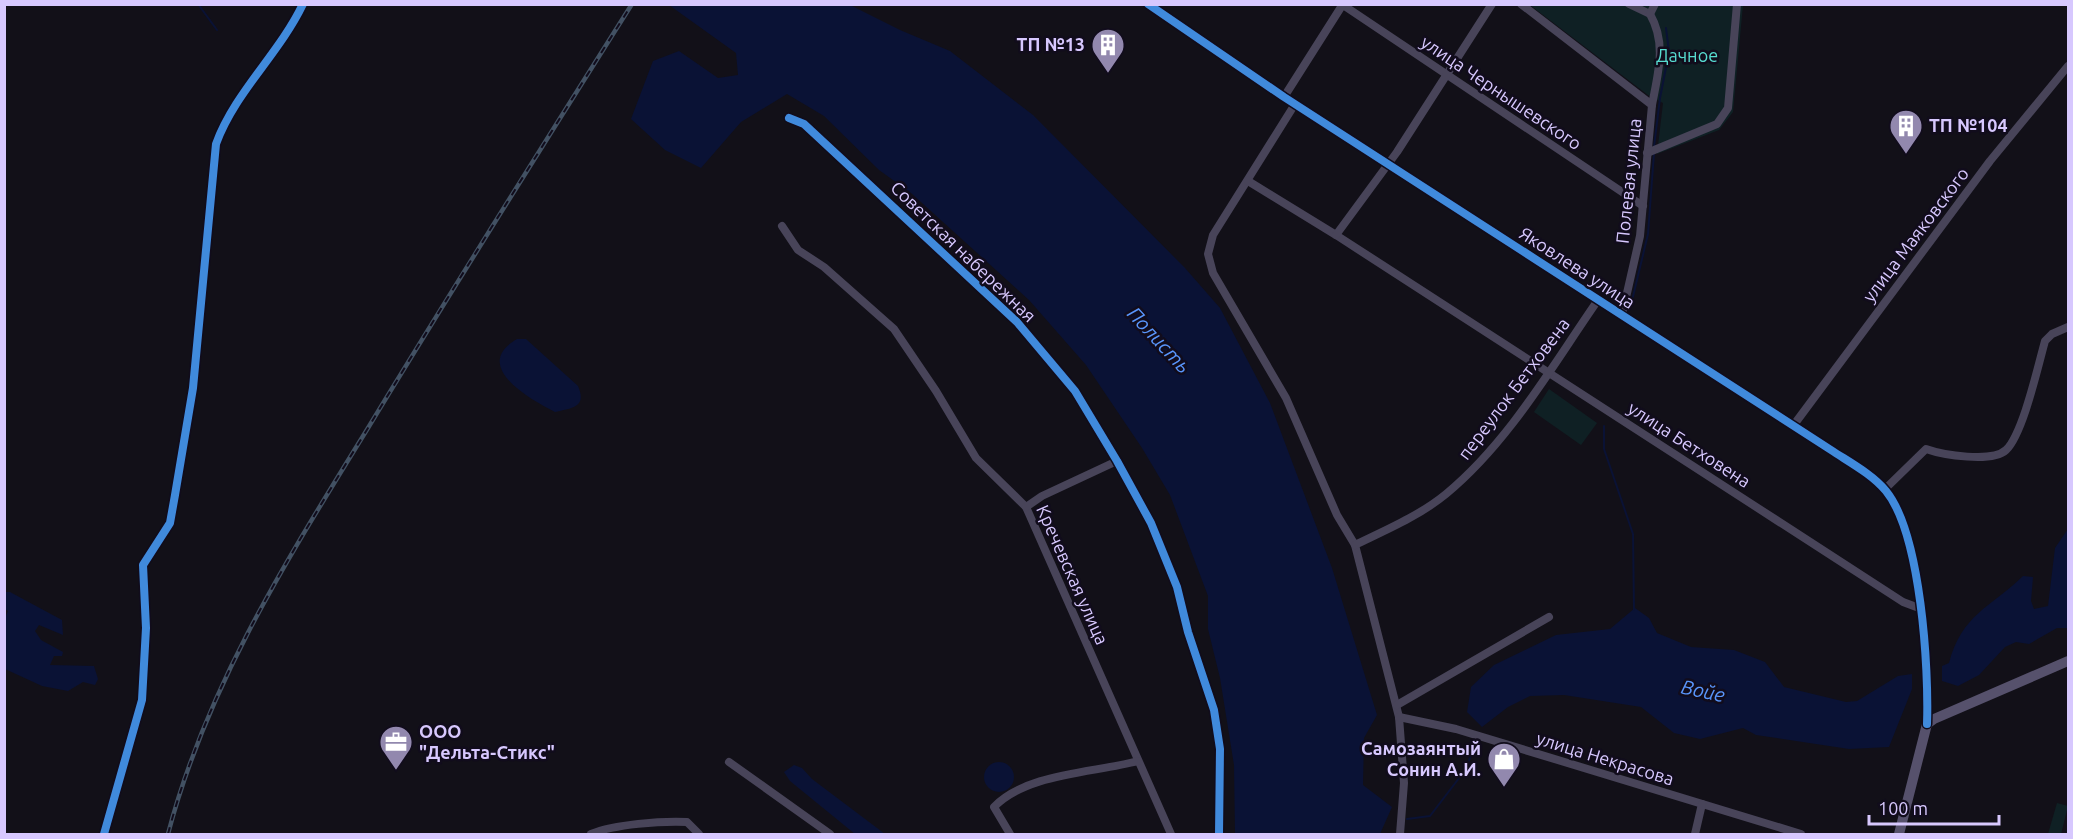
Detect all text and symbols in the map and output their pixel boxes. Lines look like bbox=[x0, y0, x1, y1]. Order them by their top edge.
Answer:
building icon: ТП №13 bbox=[1090, 27, 1126, 74]
street label: улица Чернышевского bbox=[1418, 31, 1585, 153]
place label: ТП №13 bbox=[1017, 34, 1085, 54]
park label: Дачное bbox=[1656, 45, 1718, 65]
building icon: ТП №104 bbox=[1888, 108, 1924, 155]
place label: ТП №104 bbox=[1929, 115, 2008, 135]
street label: Полевая улица bbox=[1611, 117, 1645, 244]
street label: улица Маяковского bbox=[1858, 163, 1972, 305]
street label: Советская набережная bbox=[887, 177, 1040, 326]
street label: Яковлева улица bbox=[1516, 222, 1639, 312]
water label: Полисть bbox=[1123, 302, 1196, 378]
street label: переулок Бетховена bbox=[1453, 314, 1573, 463]
street label: улица Бетховена bbox=[1625, 397, 1754, 491]
street label: Кречевская улица bbox=[1033, 502, 1113, 647]
water label: Войе bbox=[1679, 675, 1727, 706]
place label: ООО "Дельта-Стикс" bbox=[419, 721, 555, 762]
office icon: ООО "Дельта-Стикс" bbox=[378, 724, 414, 771]
street label: улица Некрасова bbox=[1534, 728, 1677, 789]
place label: Самозаянтый Сонин А.И. bbox=[1361, 738, 1481, 779]
shop icon: Самозаянтый Сонин А.И. bbox=[1486, 741, 1522, 788]
scale bar bbox=[1869, 788, 2000, 826]
text: 100 m bbox=[1878, 798, 1928, 818]

